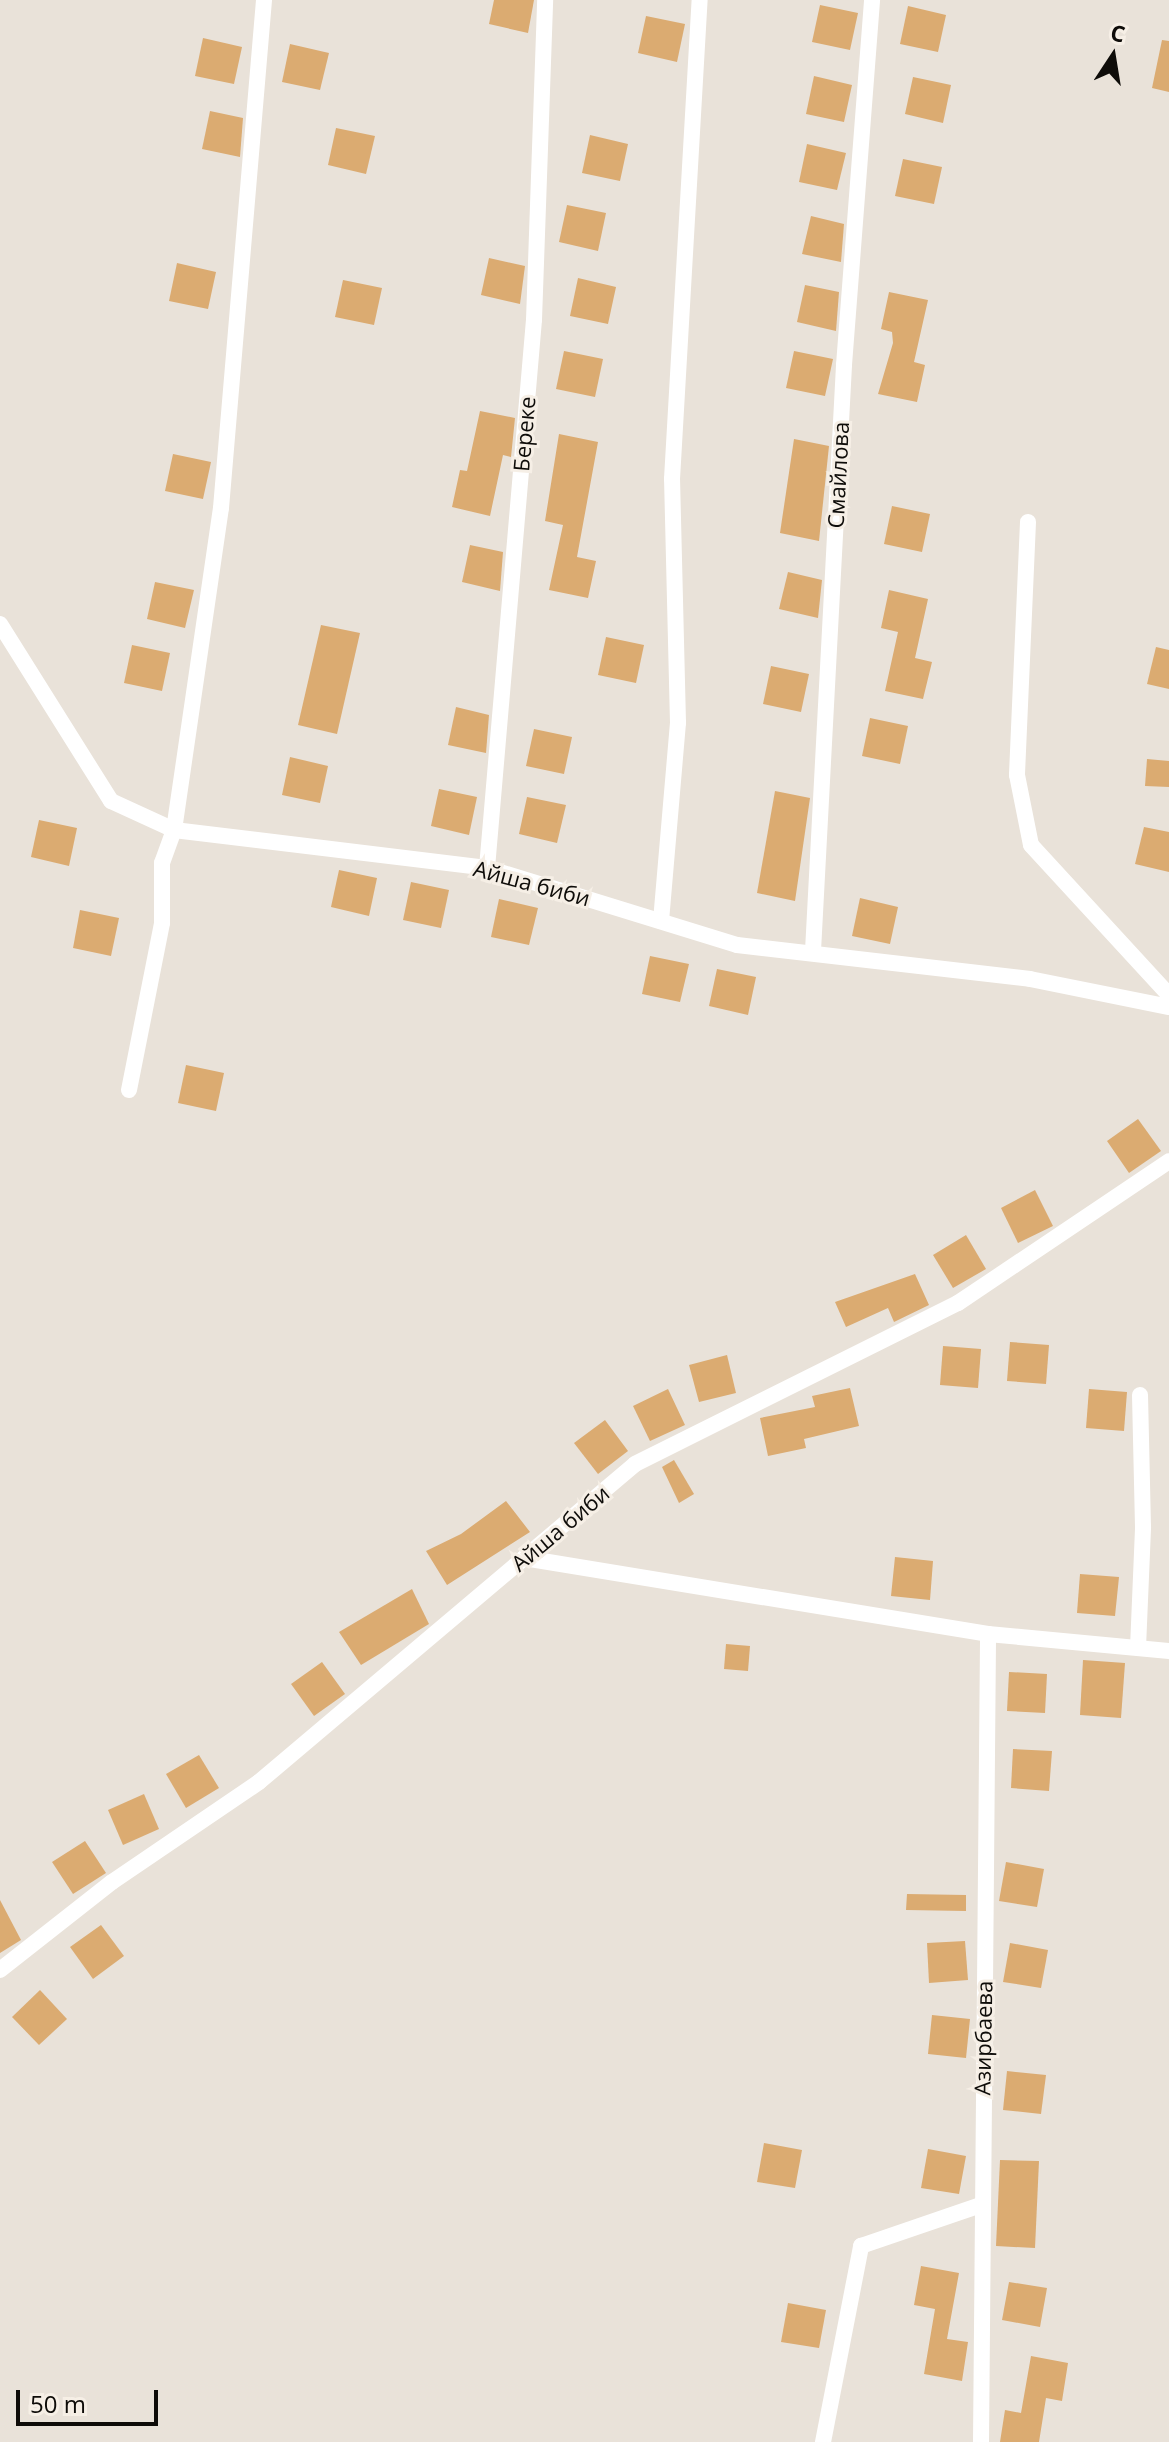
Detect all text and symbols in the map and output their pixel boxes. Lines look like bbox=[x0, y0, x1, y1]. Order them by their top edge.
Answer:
north arrow bbox=[1073, 16, 1153, 96]
text: С bbox=[1108, 16, 1128, 49]
street label: Береке bbox=[508, 395, 540, 473]
street label: Смайлова bbox=[822, 421, 854, 529]
street label: Айша биби bbox=[471, 855, 593, 911]
street label: Айша биби bbox=[506, 1479, 614, 1577]
street label: Азирбаева bbox=[969, 1981, 997, 2095]
scale bar bbox=[20, 2374, 162, 2424]
text: 50 m bbox=[30, 2387, 86, 2420]

